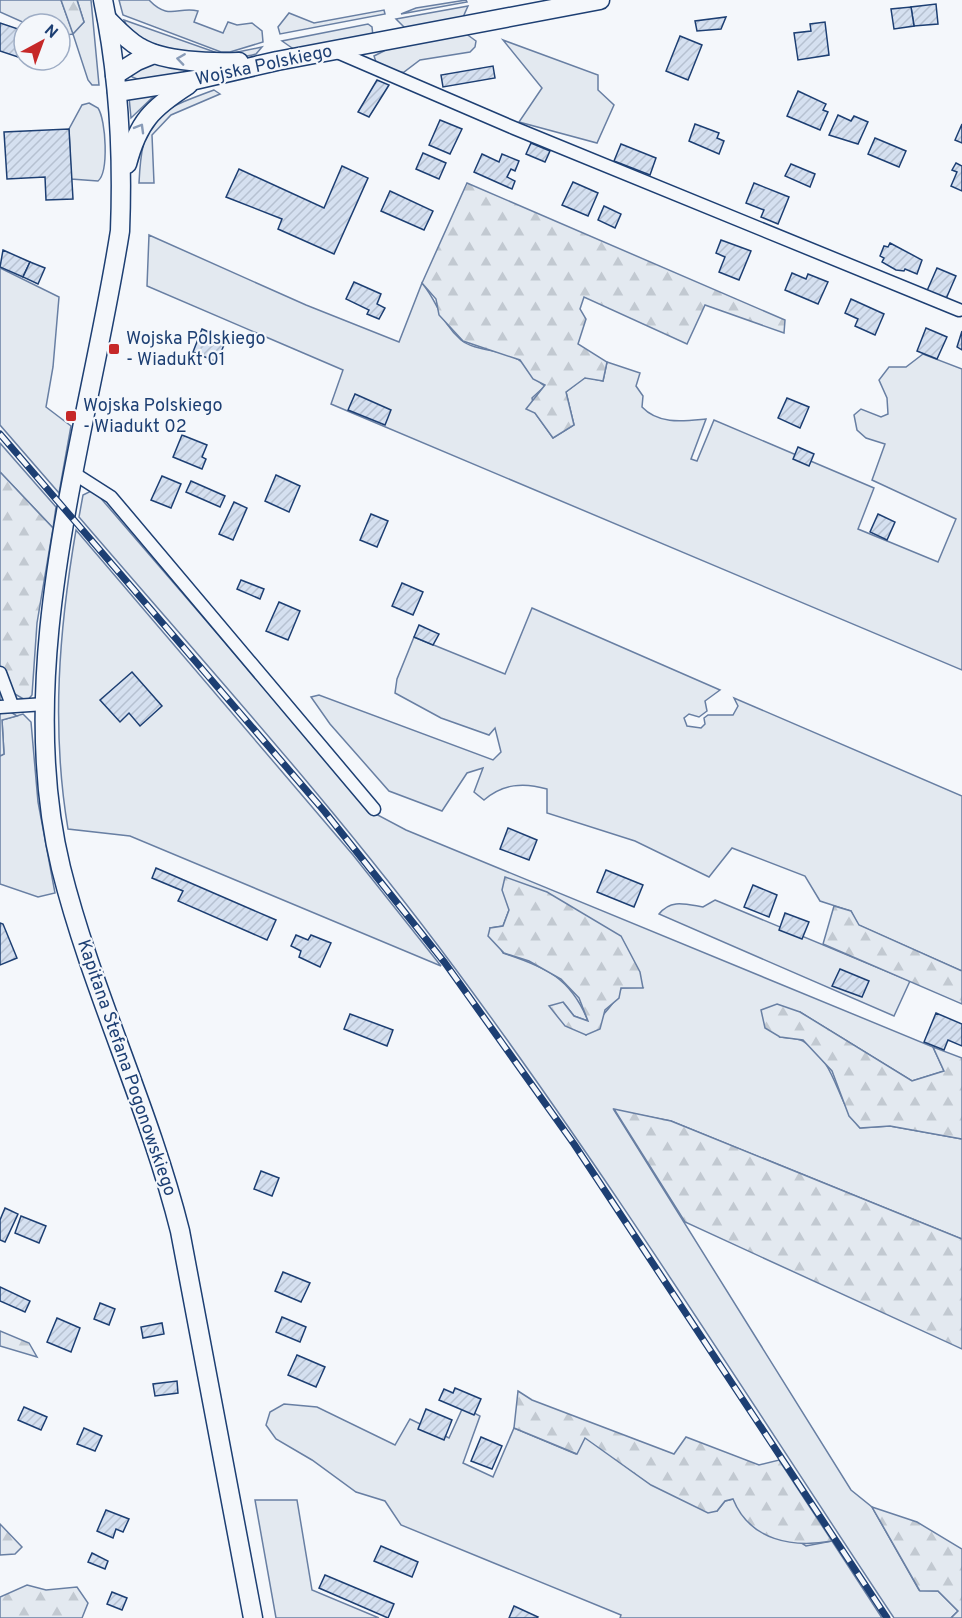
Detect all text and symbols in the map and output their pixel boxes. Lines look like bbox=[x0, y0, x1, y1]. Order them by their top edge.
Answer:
north arrow bbox=[12, 12, 72, 72]
text: N bbox=[40, 21, 61, 44]
street label: Wojska Polskiego bbox=[193, 40, 335, 92]
one-way arrow bbox=[177, 53, 186, 65]
one-way arrow bbox=[132, 124, 144, 134]
place label: Wojska Polskiego - Wiadukt 01 bbox=[126, 328, 265, 372]
marker: Wojska Polskiego - Wiadukt 01 bbox=[107, 342, 121, 356]
place label: Wojska Polskiego - Wiadukt 02 bbox=[83, 395, 222, 439]
marker: Wojska Polskiego - Wiadukt 02 bbox=[64, 409, 78, 423]
street label: Kapitana Stefana Pogonowskiego bbox=[71, 937, 181, 1199]

